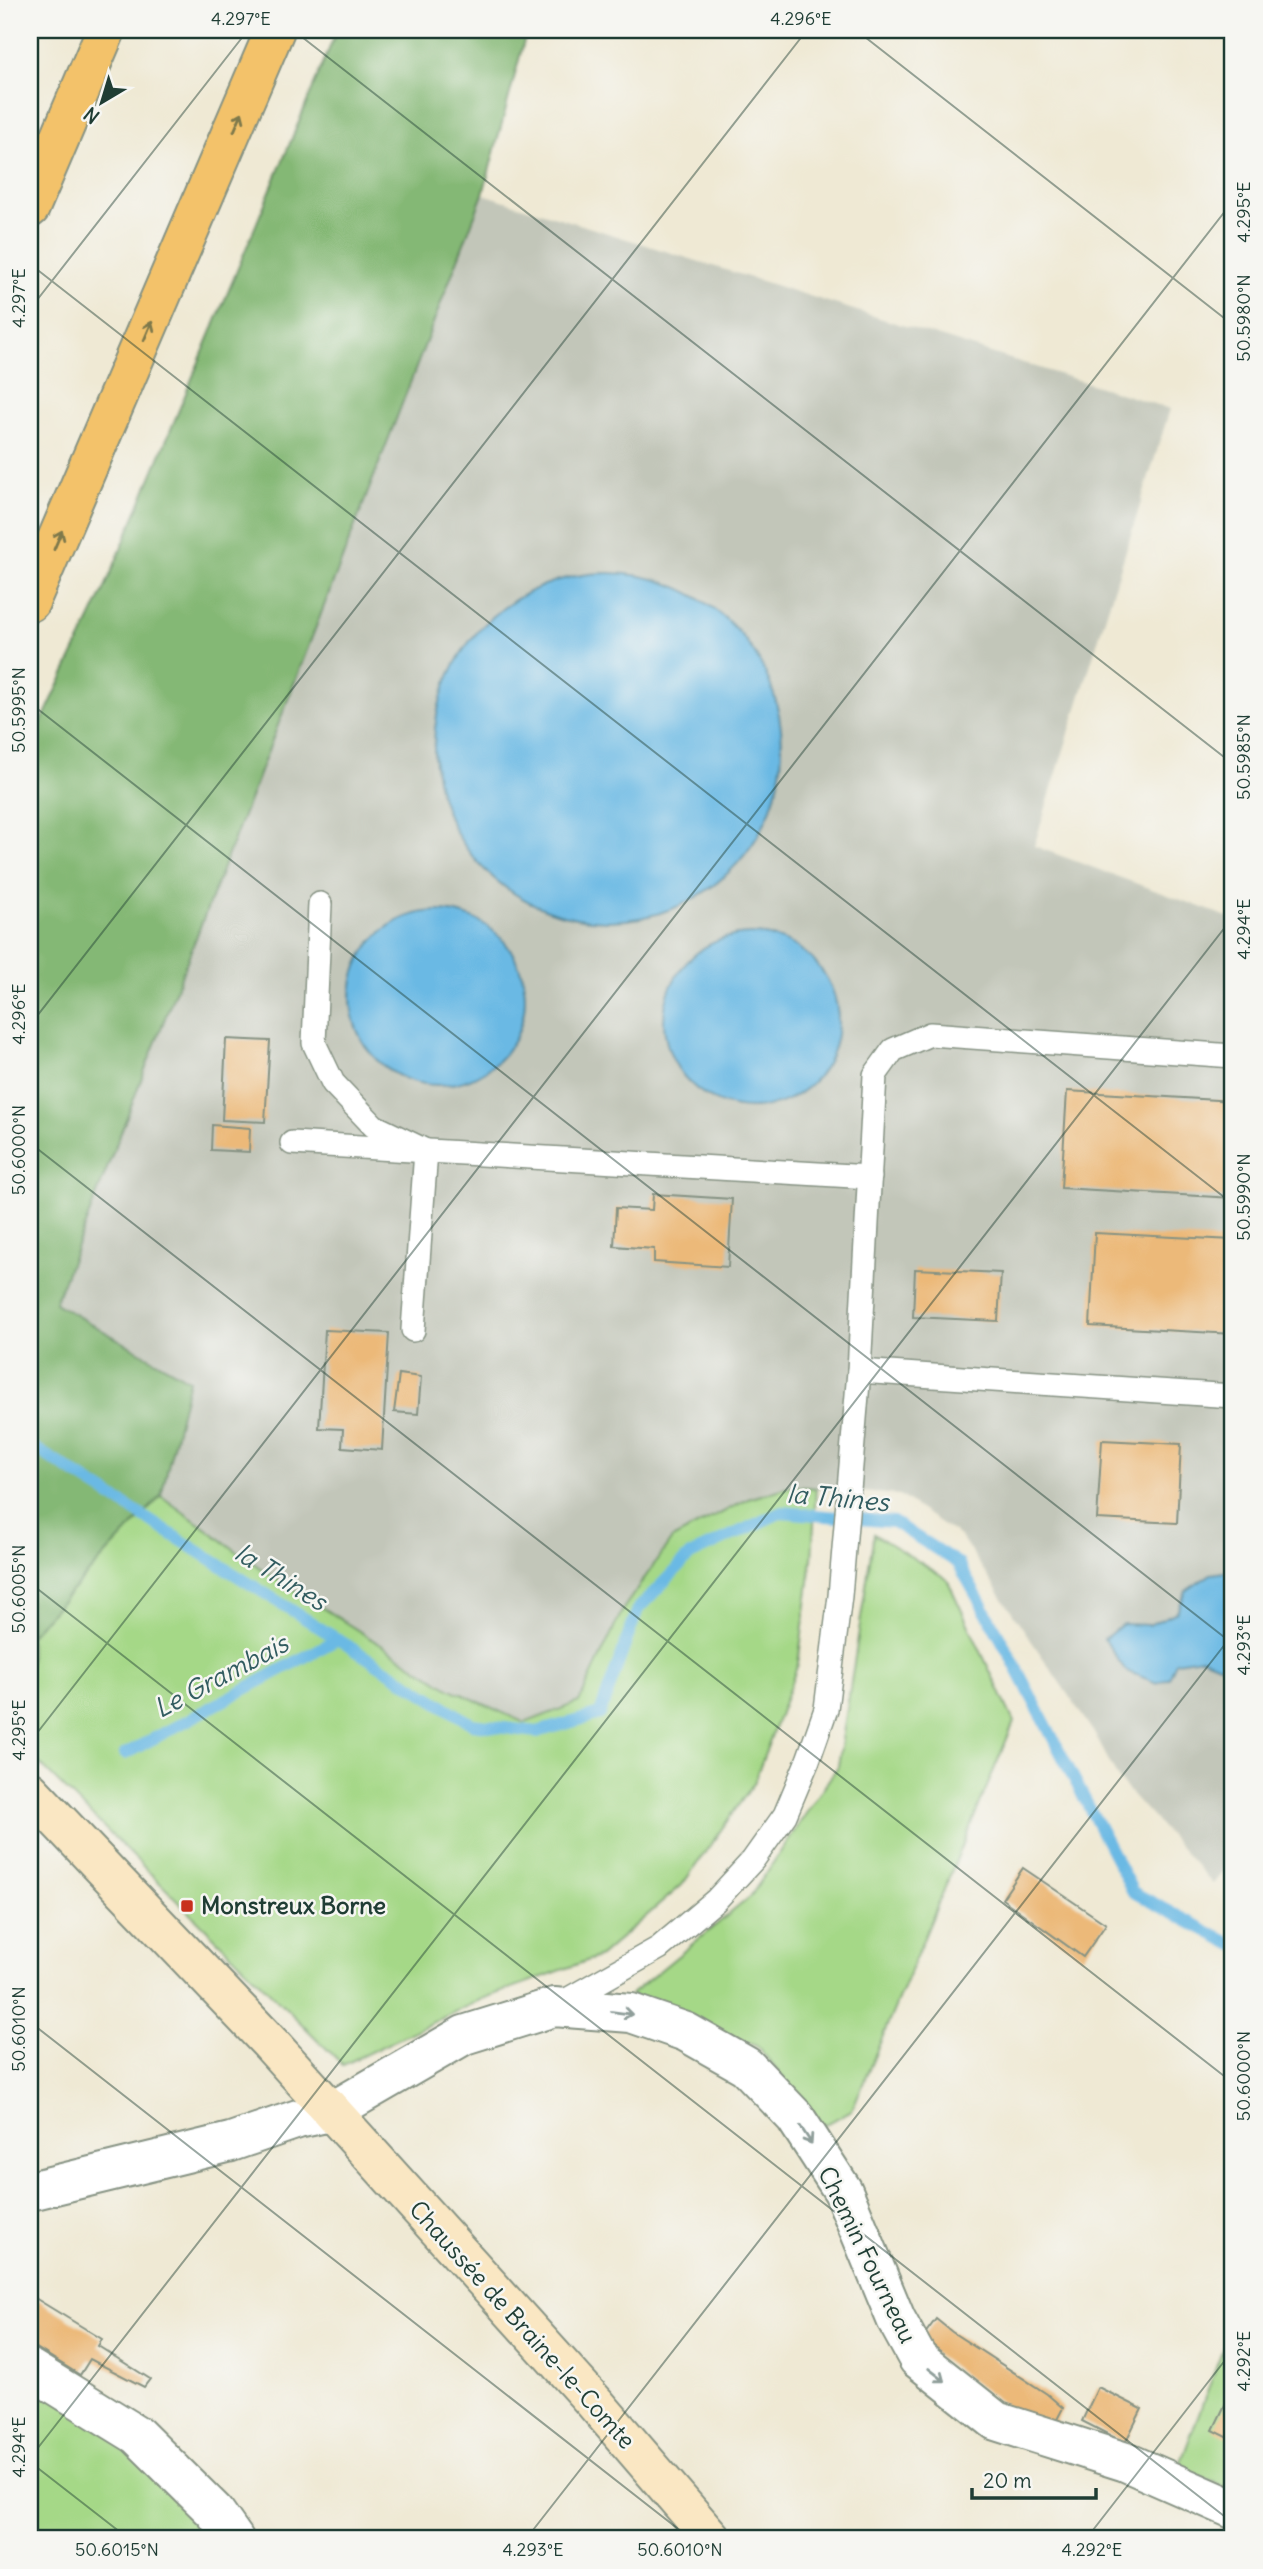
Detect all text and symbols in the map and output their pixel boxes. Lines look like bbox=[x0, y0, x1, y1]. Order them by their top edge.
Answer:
text: 4.297°E bbox=[211, 7, 271, 30]
text: 4.296°E bbox=[770, 7, 832, 30]
north arrow bbox=[66, 66, 136, 136]
text: N bbox=[79, 102, 104, 129]
one-way arrow bbox=[232, 112, 245, 133]
text: 4.295°E bbox=[1232, 181, 1255, 243]
text: 4.297°E bbox=[7, 268, 30, 328]
text: 50.5980°N bbox=[1232, 274, 1255, 362]
one-way arrow bbox=[142, 321, 155, 342]
one-way arrow bbox=[52, 530, 65, 551]
text: 50.5995°N bbox=[7, 667, 30, 753]
text: 50.5985°N bbox=[1232, 714, 1255, 800]
text: 4.294°E bbox=[1232, 898, 1255, 960]
text: 4.296°E bbox=[7, 983, 30, 1045]
text: 50.6000°N bbox=[7, 1105, 30, 1195]
text: 50.5990°N bbox=[1232, 1153, 1255, 1241]
water label: la Thines bbox=[786, 1477, 893, 1519]
water label: la Thines bbox=[229, 1536, 335, 1619]
text: 50.6005°N bbox=[7, 1545, 30, 1633]
text: 4.293°E bbox=[1232, 1614, 1255, 1676]
water label: Le Grambais bbox=[148, 1625, 295, 1725]
text: 4.295°E bbox=[7, 1699, 30, 1761]
place label: Monstreux Borne bbox=[201, 1890, 386, 1920]
marker: Monstreux Borne bbox=[179, 1898, 195, 1914]
text: 50.6010°N bbox=[7, 1986, 30, 2072]
one-way arrow bbox=[610, 2006, 633, 2019]
text: 50.6000°N bbox=[1232, 2031, 1255, 2121]
one-way arrow bbox=[800, 2124, 814, 2144]
street label: Chemin Fourneau bbox=[812, 2161, 924, 2348]
street label: Chaussée de Braine-le-Comte bbox=[403, 2194, 642, 2455]
text: 4.292°E bbox=[1232, 2331, 1255, 2391]
one-way arrow bbox=[928, 2367, 946, 2382]
text: 4.294°E bbox=[7, 2416, 30, 2478]
scale bar bbox=[972, 2457, 1097, 2501]
text: 20 m bbox=[983, 2467, 1032, 2494]
text: 50.6015°N bbox=[75, 2538, 159, 2561]
text: 4.293°E bbox=[502, 2538, 564, 2561]
text: 50.6010°N bbox=[637, 2538, 723, 2561]
text: 4.292°E bbox=[1062, 2538, 1122, 2561]

